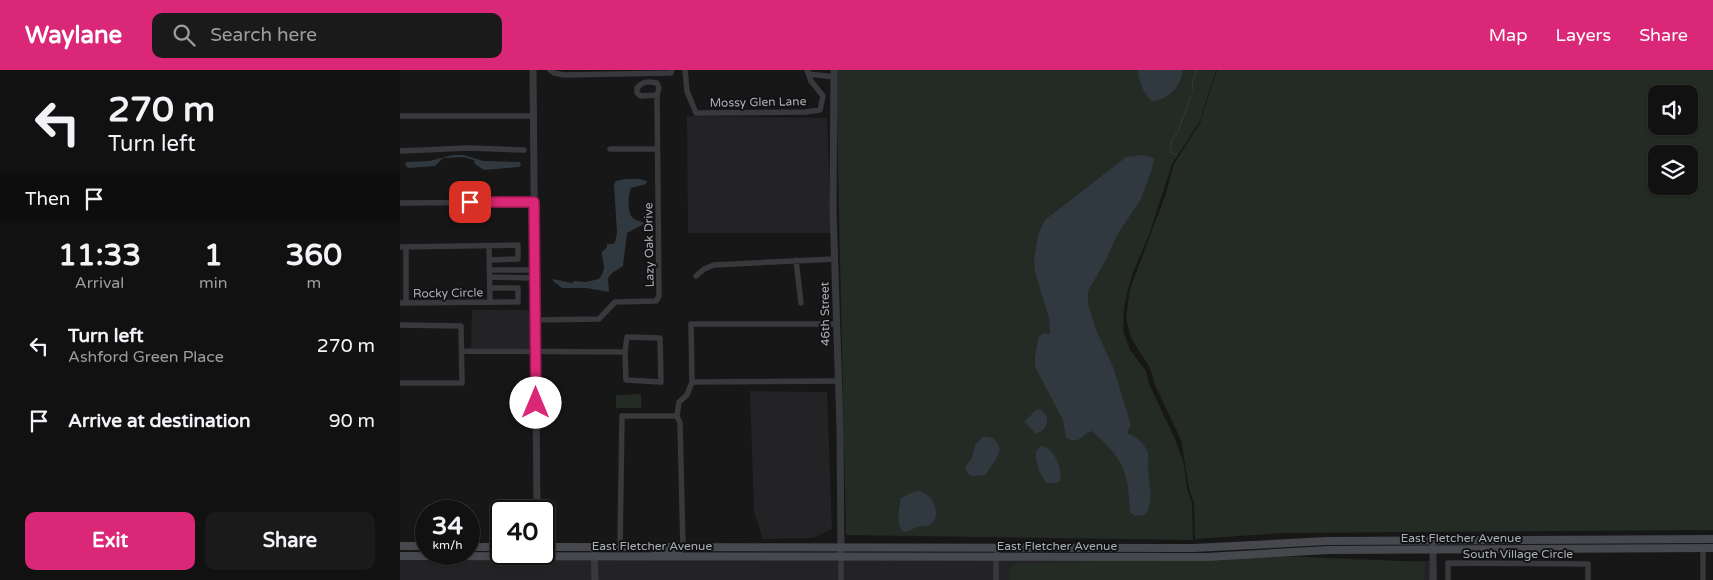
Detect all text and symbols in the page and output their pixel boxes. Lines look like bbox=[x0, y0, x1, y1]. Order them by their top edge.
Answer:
search box bbox=[152, 13, 502, 58]
text: Waylane bbox=[25, 21, 122, 50]
icon: search bbox=[170, 21, 198, 49]
text: Search here bbox=[210, 24, 317, 46]
text: Map bbox=[1489, 24, 1528, 46]
text: Layers bbox=[1556, 24, 1611, 46]
text: Share bbox=[1639, 24, 1688, 46]
map controls bbox=[1648, 85, 1698, 195]
button: sound bbox=[1648, 85, 1698, 135]
text: 270 m bbox=[108, 89, 215, 131]
icon: left bbox=[25, 90, 90, 155]
street label: Mossy Glen Lane bbox=[709, 94, 807, 110]
text: Turn left bbox=[108, 131, 196, 157]
button: layers bbox=[1648, 145, 1698, 195]
pin bbox=[449, 181, 491, 223]
icon: arrive bbox=[80, 185, 108, 213]
text: Then bbox=[25, 188, 70, 210]
icon: arrive bbox=[456, 188, 484, 216]
street label: Lazy Oak Drive bbox=[641, 202, 657, 288]
text: 11:33 bbox=[58, 237, 141, 274]
text: 1 bbox=[204, 237, 223, 274]
text: 360 bbox=[286, 237, 342, 274]
text: Arrival bbox=[75, 273, 124, 293]
text: min bbox=[199, 273, 228, 293]
text: m bbox=[306, 273, 321, 293]
street label: 46th Street bbox=[817, 281, 833, 346]
street label: Rocky Circle bbox=[413, 285, 483, 301]
text: Turn left bbox=[68, 325, 144, 347]
icon: left bbox=[25, 332, 53, 360]
text: 270 m bbox=[317, 335, 375, 357]
text: Ashford Green Place bbox=[68, 347, 224, 367]
position arrow bbox=[509, 376, 561, 428]
icon: arrive bbox=[25, 407, 53, 435]
text: Arrive at destination bbox=[68, 410, 251, 432]
text: 90 m bbox=[329, 410, 375, 432]
speed limit sign: 40 bbox=[490, 500, 555, 565]
text: 34 bbox=[432, 511, 463, 541]
button: Exit bbox=[25, 512, 195, 570]
button: Share bbox=[205, 512, 375, 570]
street label: East Fletcher Avenue bbox=[1401, 531, 1521, 545]
text: km/h bbox=[432, 538, 463, 552]
street label: East Fletcher Avenue bbox=[592, 539, 712, 553]
street label: East Fletcher Avenue bbox=[997, 539, 1117, 553]
street label: South Village Circle bbox=[1463, 547, 1573, 561]

